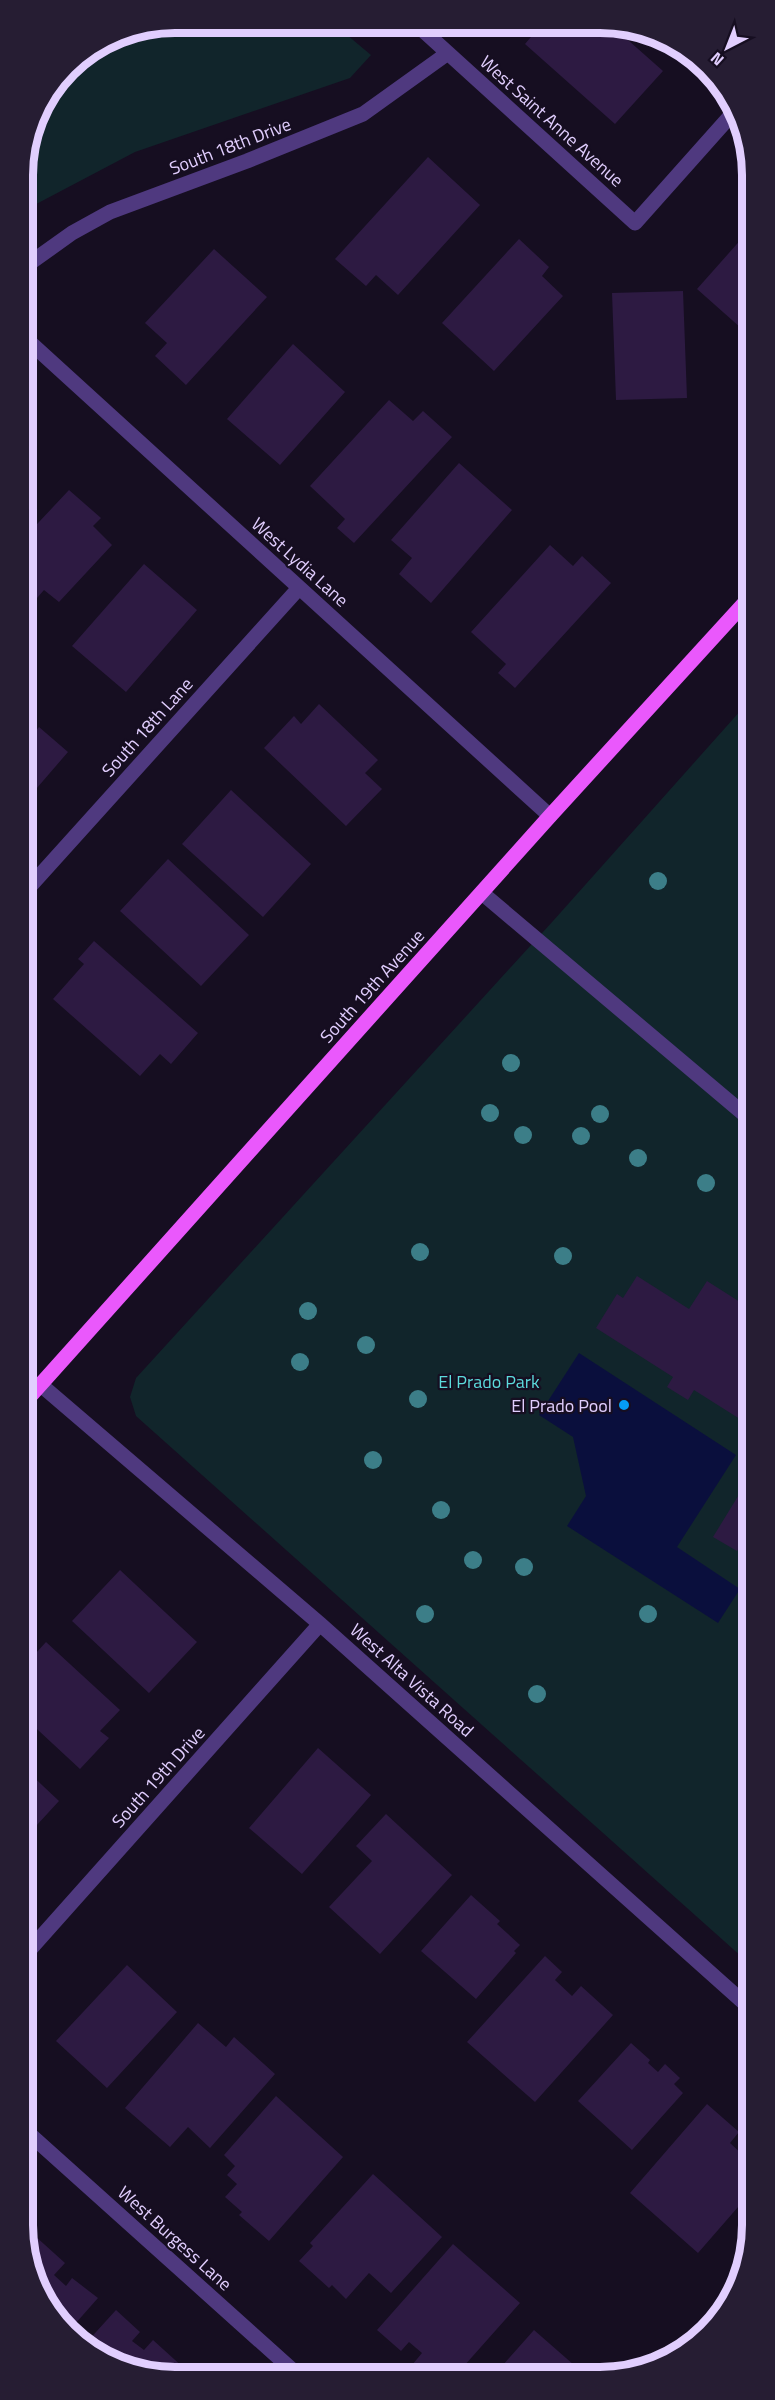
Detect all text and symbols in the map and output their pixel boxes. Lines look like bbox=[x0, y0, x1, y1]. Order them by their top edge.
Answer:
north arrow bbox=[697, 18, 757, 78]
text: N bbox=[705, 47, 729, 72]
street label: West Saint Anne Avenue bbox=[474, 49, 630, 193]
street label: South 18th Drive bbox=[165, 110, 295, 182]
street label: West Lydia Lane bbox=[245, 511, 355, 613]
street label: South 18th Lane bbox=[95, 671, 199, 783]
street label: South 19th Avenue bbox=[313, 923, 431, 1049]
park label: El Prado Park bbox=[438, 1368, 540, 1395]
place label: El Prado Pool bbox=[511, 1392, 612, 1419]
marker: El Prado Pool bbox=[617, 1398, 631, 1412]
street label: West Alta Vista Road bbox=[344, 1617, 480, 1743]
street label: South 19th Drive bbox=[105, 1720, 211, 1834]
street label: West Burgess Lane bbox=[112, 2179, 238, 2297]

